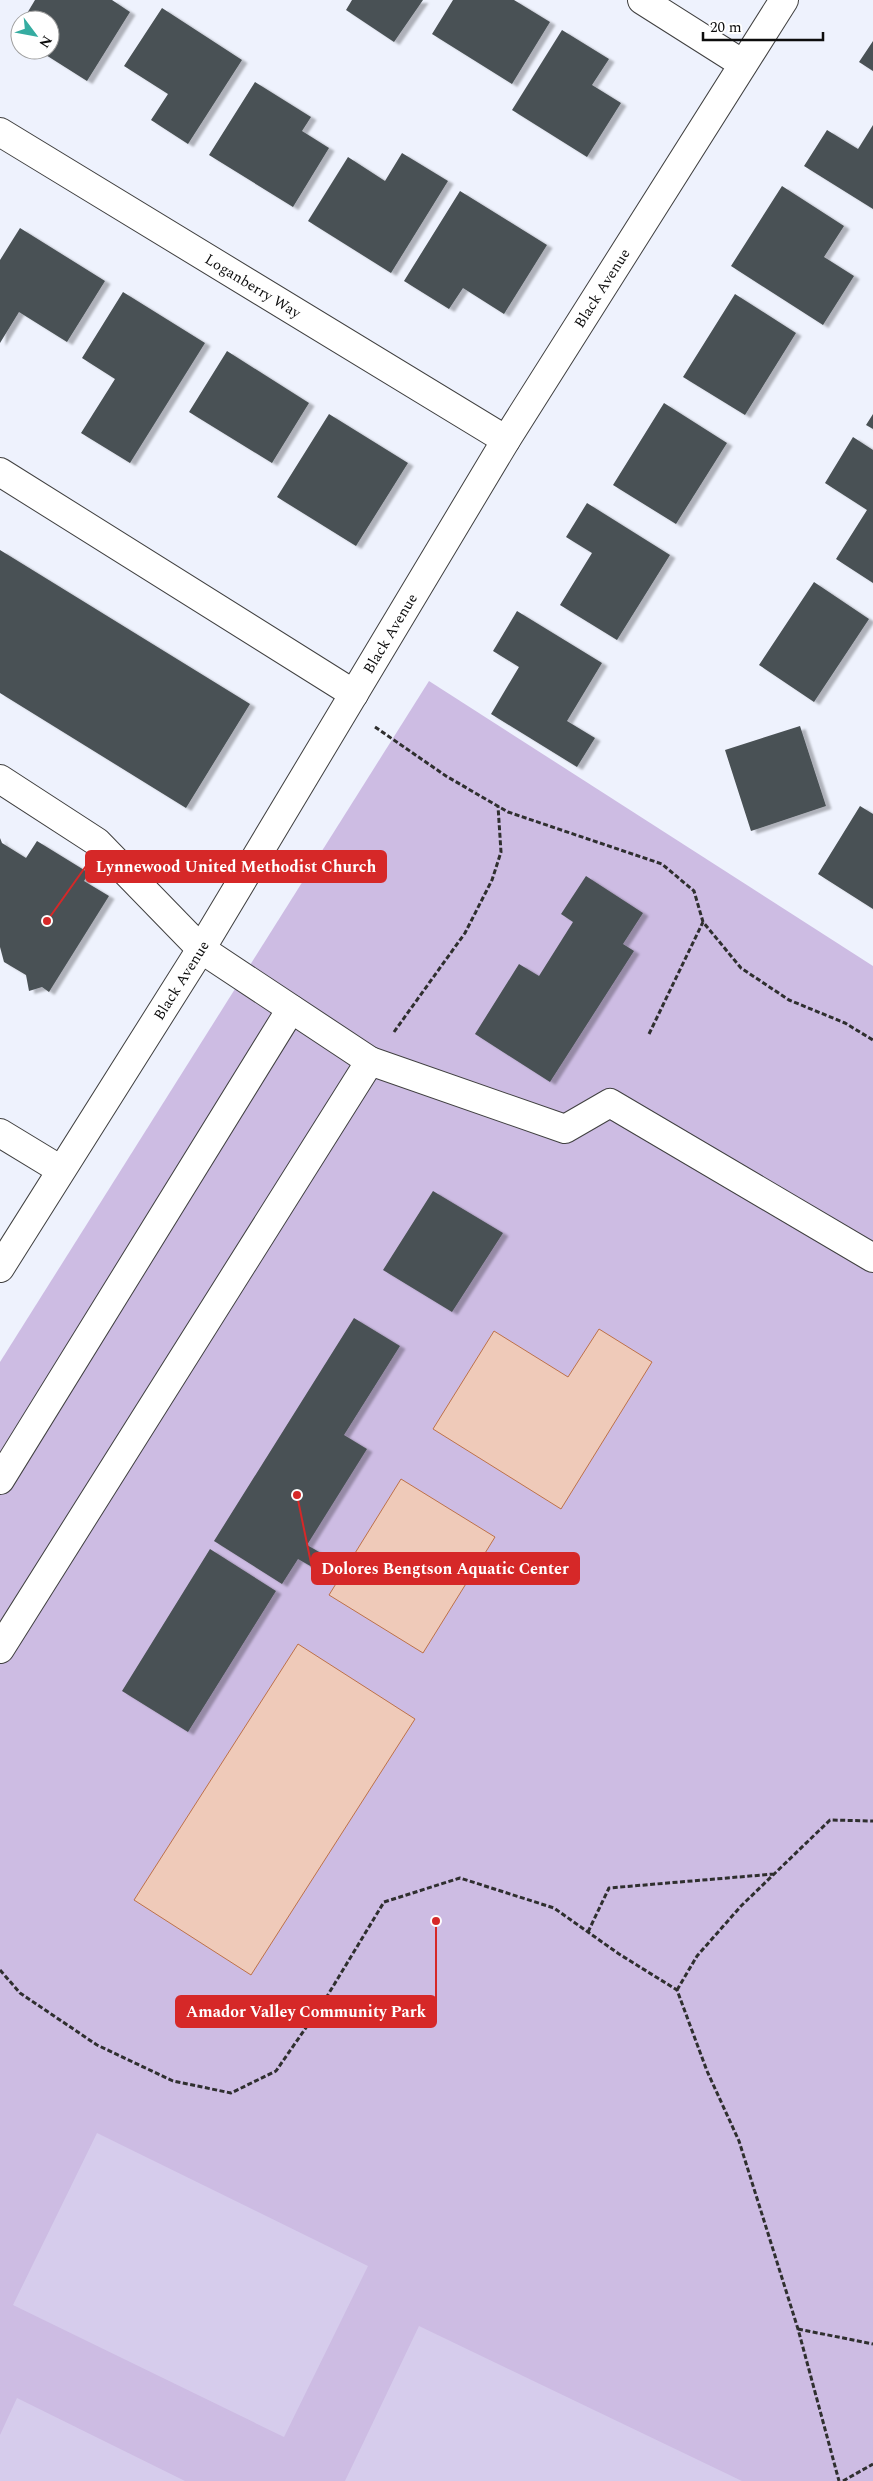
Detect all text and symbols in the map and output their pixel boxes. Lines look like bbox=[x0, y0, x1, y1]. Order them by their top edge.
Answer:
north arrow bbox=[10, 10, 60, 60]
scale bar bbox=[703, 10, 823, 42]
text: 20 m bbox=[710, 16, 742, 39]
text: N bbox=[34, 31, 58, 52]
street label: Black Avenue bbox=[568, 244, 636, 333]
street label: Loganberry Way bbox=[200, 248, 306, 325]
street label: Black Avenue bbox=[357, 589, 423, 678]
callout: Lynnewood United Methodist Church bbox=[86, 851, 386, 882]
text: Lynnewood United Methodist Church bbox=[96, 855, 376, 879]
street label: Black Avenue bbox=[147, 936, 215, 1025]
callout: Dolores Bengtson Aquatic Center bbox=[312, 1553, 579, 1584]
text: Dolores Bengtson Aquatic Center bbox=[321, 1557, 569, 1581]
callout: Amador Valley Community Park bbox=[176, 1996, 436, 2027]
text: Amador Valley Community Park bbox=[186, 2000, 426, 2024]

